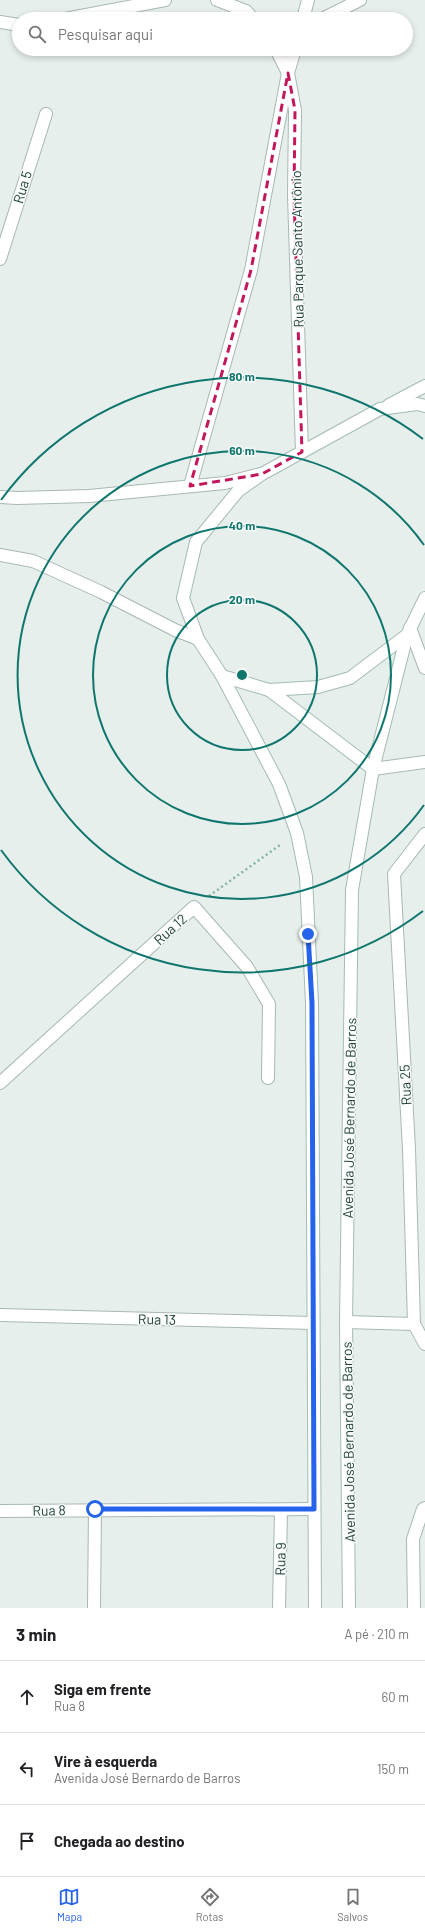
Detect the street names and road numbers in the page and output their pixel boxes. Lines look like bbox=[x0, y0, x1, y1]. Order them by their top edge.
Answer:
street label: Rua 5 bbox=[9, 169, 35, 205]
street label: Rua Parque Santo Antônio bbox=[287, 170, 307, 328]
street label: Rua 12 bbox=[150, 910, 190, 948]
street label: Avenida José Bernardo de Barros bbox=[339, 1017, 359, 1219]
street label: Rua 25 bbox=[395, 1064, 415, 1106]
street label: Rua 13 bbox=[138, 1310, 176, 1328]
street label: Avenida José Bernardo de Barros bbox=[338, 1341, 358, 1543]
street label: Rua 8 bbox=[32, 1501, 66, 1519]
street label: Rua 9 bbox=[271, 1542, 289, 1576]

